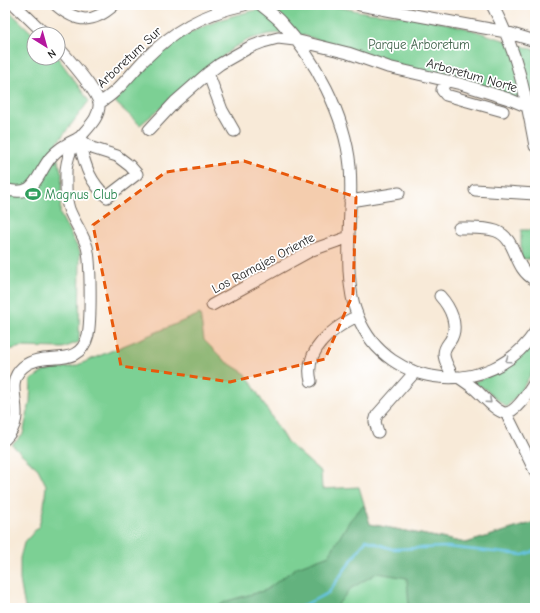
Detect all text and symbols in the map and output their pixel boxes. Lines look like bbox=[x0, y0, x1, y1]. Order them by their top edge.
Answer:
street label: Arboretum Sur bbox=[94, 23, 165, 91]
north arrow bbox=[26, 26, 66, 66]
park label: Parque Arboretum bbox=[368, 37, 470, 52]
text: N bbox=[45, 46, 58, 61]
street label: Arboretum Norte bbox=[425, 55, 520, 95]
sports icon: Magnus Club bbox=[24, 185, 42, 203]
place label: Magnus Club bbox=[45, 187, 118, 202]
street label: Los Ramajes Oriente bbox=[209, 229, 317, 296]
one-way arrow bbox=[505, 355, 512, 362]
one-way arrow bbox=[484, 397, 491, 404]

